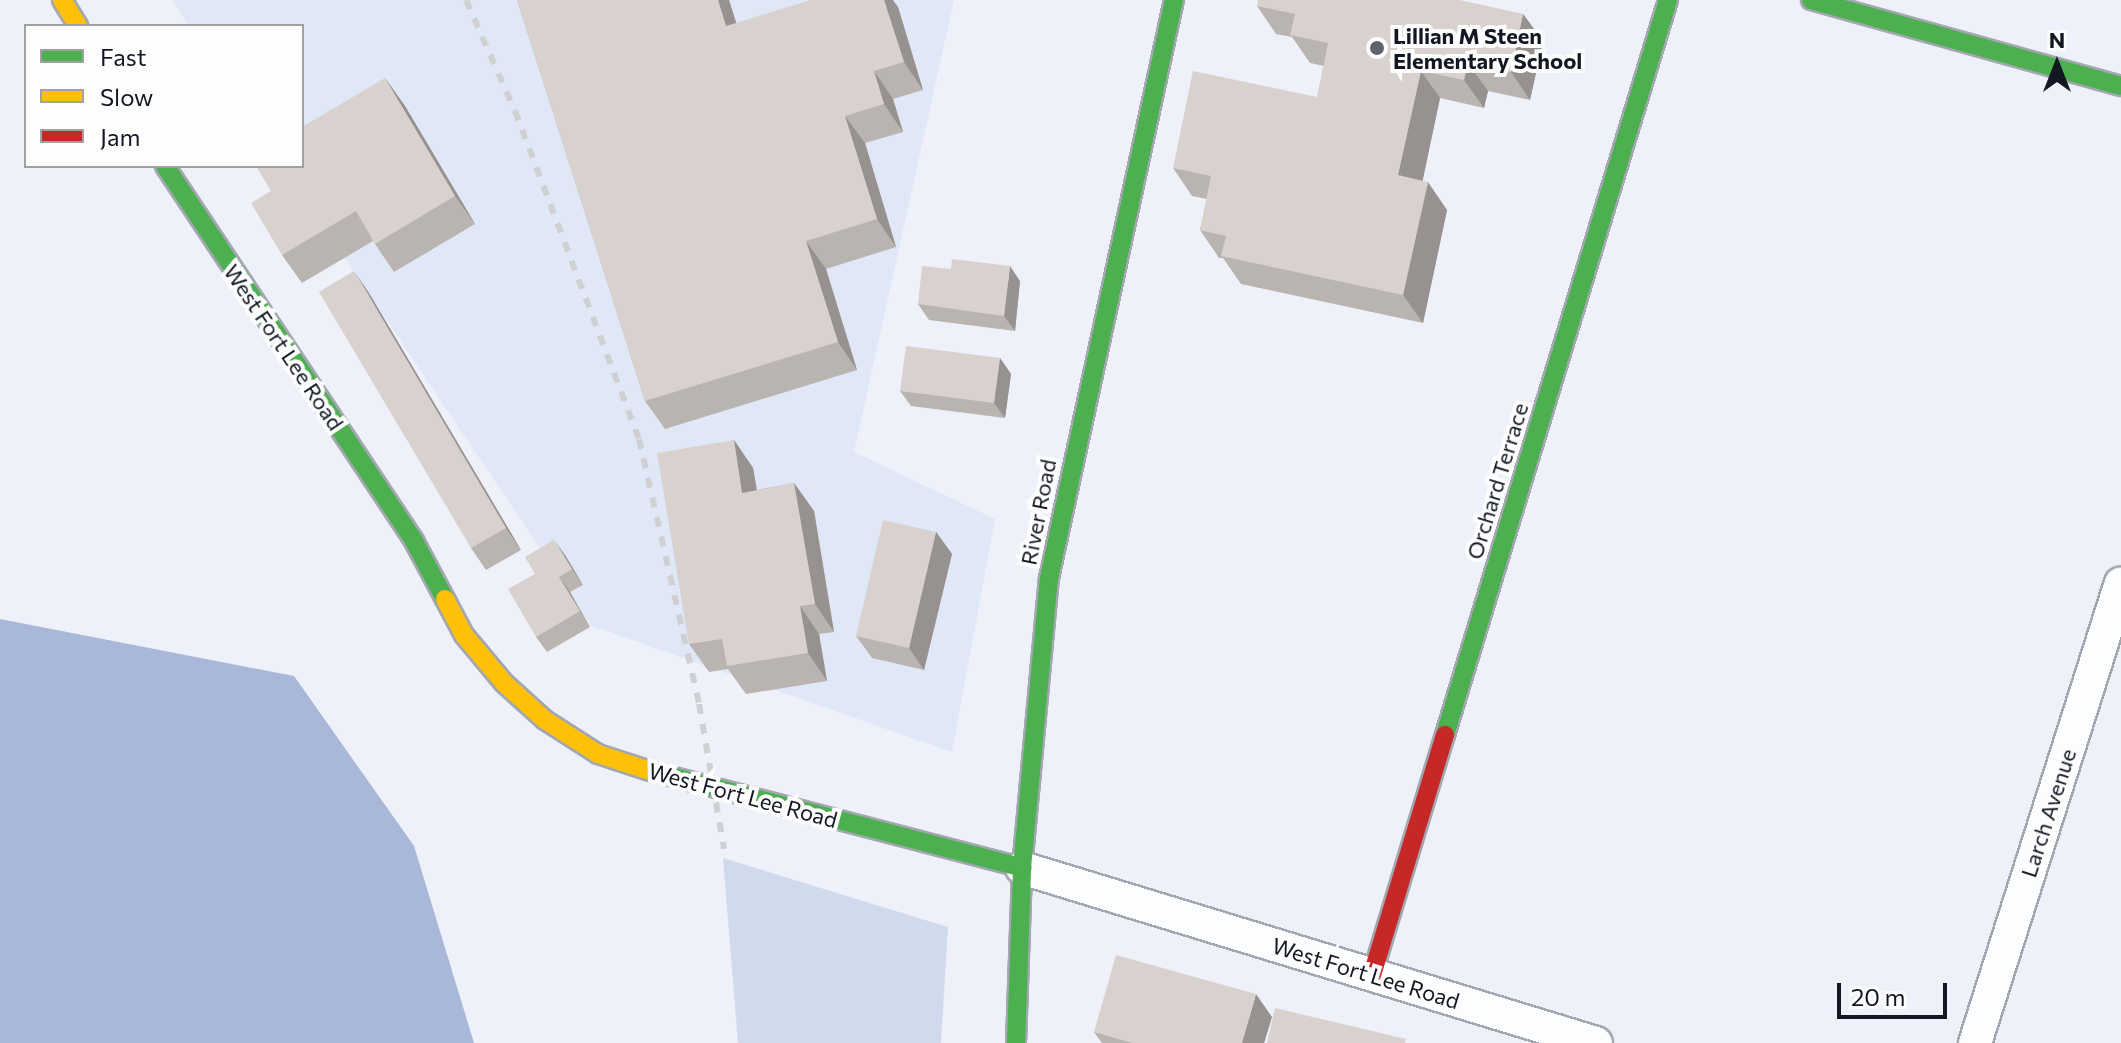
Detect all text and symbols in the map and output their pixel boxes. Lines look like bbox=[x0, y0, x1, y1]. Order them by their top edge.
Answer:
place label: Lillian M Steen Elementary School bbox=[1393, 22, 1582, 74]
legend bbox=[24, 24, 304, 168]
north arrow bbox=[2017, 24, 2097, 104]
text: N bbox=[2049, 26, 2065, 53]
marker: Lillian M Steen Elementary School bbox=[1368, 39, 1386, 57]
text: Fast bbox=[100, 42, 147, 71]
text: Slow bbox=[100, 82, 153, 111]
text: Jam bbox=[100, 122, 140, 151]
street label: West Fort Lee Road bbox=[219, 259, 349, 435]
street label: Orchard Terrace bbox=[1461, 400, 1533, 562]
street label: River Road bbox=[1015, 457, 1061, 567]
street label: Larch Avenue bbox=[2015, 745, 2081, 881]
street label: West Fort Lee Road bbox=[646, 757, 840, 833]
street label: West Fort Lee Road bbox=[1269, 932, 1463, 1014]
scale bar bbox=[1841, 967, 1951, 1017]
text: 20 m bbox=[1851, 982, 1905, 1011]

